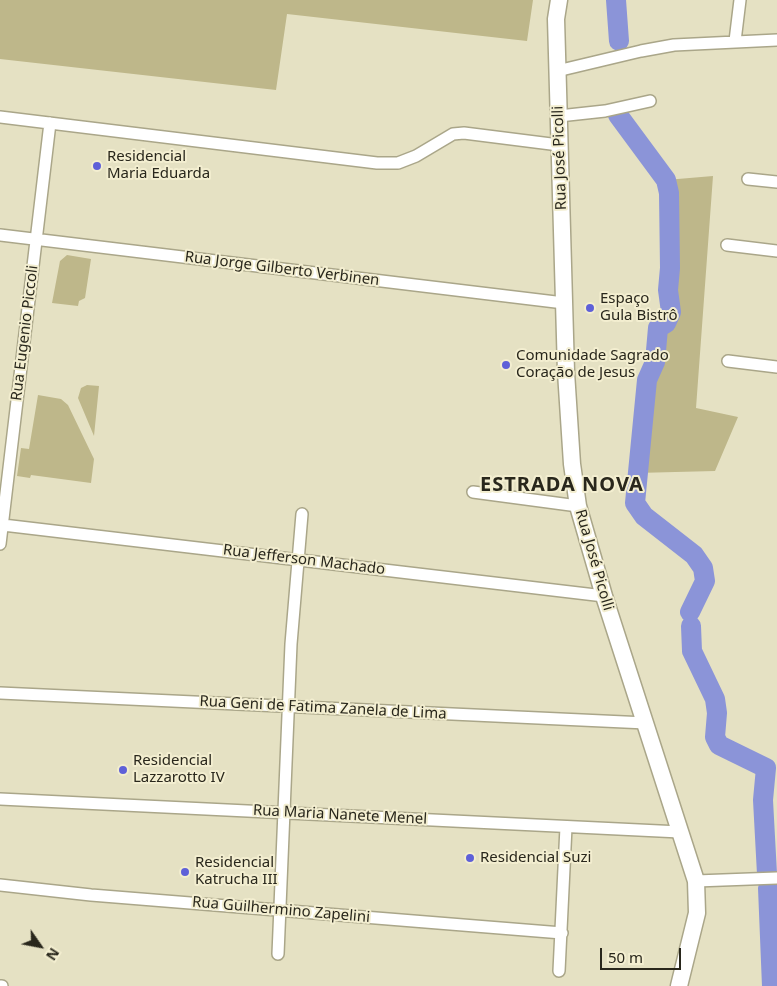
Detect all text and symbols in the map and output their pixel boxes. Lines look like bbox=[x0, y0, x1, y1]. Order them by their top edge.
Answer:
street label: Rua José Picolli bbox=[549, 105, 571, 211]
place label: Residencial Maria Eduarda bbox=[107, 148, 210, 183]
marker: Residencial Maria Eduarda bbox=[91, 160, 103, 172]
street label: Rua Jorge Gilberto Verbinen bbox=[184, 248, 380, 290]
street label: Rua Eugenio Piccoli bbox=[8, 264, 42, 402]
place label: Espaço Gula Bistrô bbox=[600, 290, 678, 325]
marker: Espaço Gula Bistrô bbox=[584, 302, 596, 314]
place label: Comunidade Sagrado Coração de Jesus bbox=[516, 347, 669, 382]
marker: Comunidade Sagrado Coração de Jesus bbox=[500, 359, 512, 371]
district label: ESTRADA NOVA bbox=[479, 473, 645, 497]
street label: Rua José Picolli bbox=[571, 507, 617, 613]
street label: Rua Jefferson Machado bbox=[222, 541, 386, 579]
street label: Rua Geni de Fatima Zanela de Lima bbox=[199, 693, 447, 723]
place label: Residencial Lazzarotto IV bbox=[133, 752, 225, 787]
marker: Residencial Lazzarotto IV bbox=[117, 764, 129, 776]
street label: Rua Maria Nanete Menel bbox=[252, 801, 428, 829]
place label: Residencial Suzi bbox=[480, 849, 591, 867]
marker: Residencial Suzi bbox=[464, 852, 476, 864]
place label: Residencial Katrucha III bbox=[195, 854, 278, 889]
marker: Residencial Katrucha III bbox=[179, 866, 191, 878]
street label: Rua Guilhermino Zapelini bbox=[191, 893, 371, 927]
north arrow bbox=[15, 921, 65, 971]
scale bar bbox=[602, 938, 683, 970]
text: N bbox=[42, 944, 64, 964]
text: 50 m bbox=[608, 947, 643, 967]

